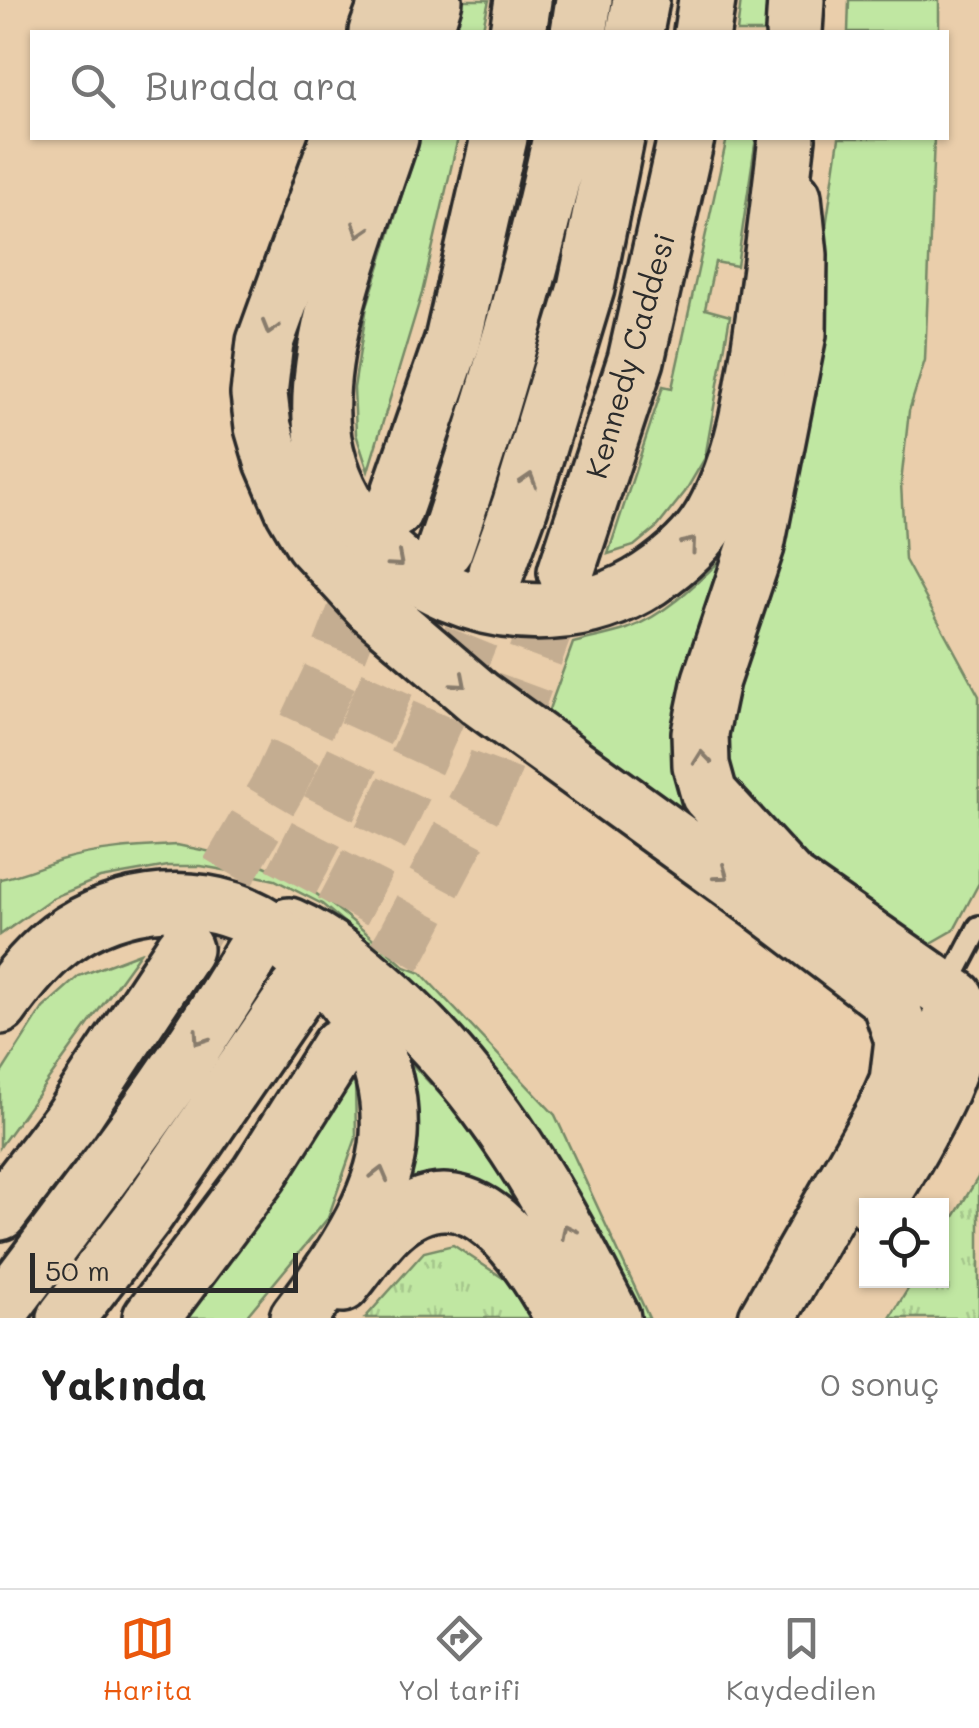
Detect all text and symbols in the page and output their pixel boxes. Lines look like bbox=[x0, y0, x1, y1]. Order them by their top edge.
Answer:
search box bbox=[30, 30, 949, 140]
icon: search bbox=[65, 58, 120, 113]
text: Burada ara bbox=[145, 60, 359, 110]
one-way arrow bbox=[351, 221, 372, 238]
street label: Kennedy Caddesi bbox=[575, 228, 683, 483]
one-way arrow bbox=[261, 319, 282, 336]
one-way arrow bbox=[517, 472, 537, 489]
one-way arrow bbox=[678, 538, 696, 556]
one-way arrow bbox=[385, 550, 404, 568]
one-way arrow bbox=[449, 670, 467, 688]
one-way arrow bbox=[692, 749, 713, 765]
one-way arrow bbox=[711, 862, 730, 880]
one-way arrow bbox=[194, 1027, 212, 1046]
one-way arrow bbox=[368, 1166, 389, 1183]
map controls bbox=[859, 1198, 949, 1288]
button: locate bbox=[859, 1198, 949, 1288]
one-way arrow bbox=[560, 1223, 580, 1241]
scale bar bbox=[30, 1248, 298, 1292]
text: 50 m bbox=[45, 1252, 110, 1288]
text: Yakında bbox=[40, 1356, 207, 1411]
text: 0 sonuç bbox=[820, 1362, 939, 1404]
tab: Harita bbox=[103, 1611, 192, 1707]
tab: Yol tarifi bbox=[398, 1611, 521, 1707]
tab: Kaydedilen bbox=[726, 1611, 876, 1707]

